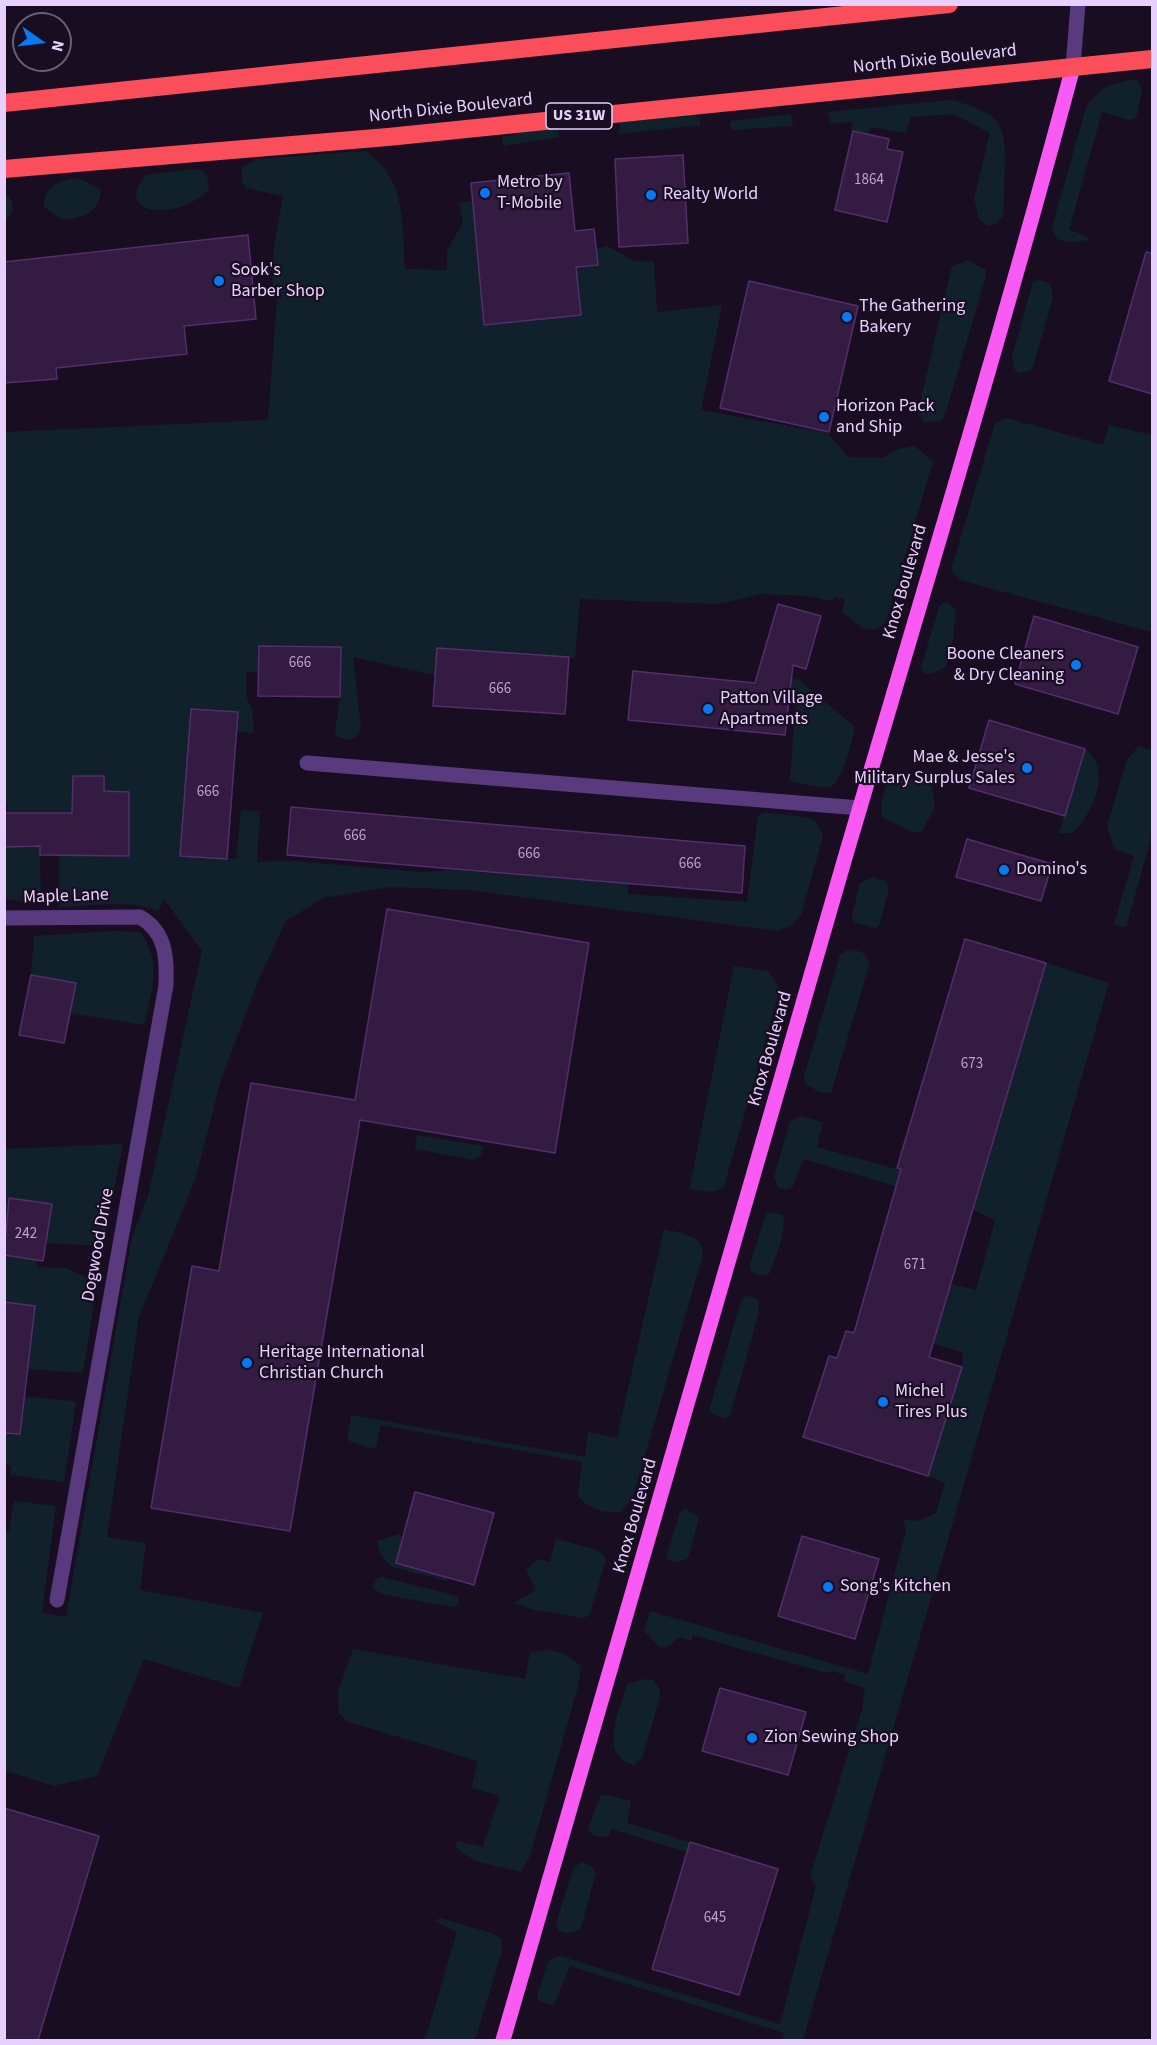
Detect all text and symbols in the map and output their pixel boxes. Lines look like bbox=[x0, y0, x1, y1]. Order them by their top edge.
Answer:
north arrow bbox=[12, 12, 72, 72]
text: N bbox=[46, 38, 69, 54]
street label: North Dixie Boulevard bbox=[852, 41, 1018, 79]
street label: North Dixie Boulevard bbox=[368, 90, 534, 128]
road number: US 31W bbox=[546, 103, 612, 129]
place label: Metro by T-Mobile bbox=[497, 172, 563, 214]
house number: 1864 bbox=[854, 172, 884, 190]
place label: Realty World bbox=[663, 184, 758, 206]
marker: Metro by T-Mobile bbox=[478, 186, 492, 200]
marker: Realty World bbox=[644, 188, 658, 202]
place label: Sook's Barber Shop bbox=[231, 260, 325, 302]
marker: Sook's Barber Shop bbox=[212, 274, 226, 288]
place label: The Gathering Bakery bbox=[859, 296, 965, 338]
marker: The Gathering Bakery bbox=[840, 310, 854, 324]
place label: Horizon Pack and Ship bbox=[836, 396, 934, 438]
marker: Horizon Pack and Ship bbox=[817, 410, 831, 424]
street label: Knox Boulevard bbox=[879, 522, 933, 642]
place label: Boone Cleaners & Dry Cleaning bbox=[946, 644, 1064, 686]
house number: 666 bbox=[289, 655, 311, 673]
marker: Boone Cleaners & Dry Cleaning bbox=[1069, 658, 1083, 672]
house number: 666 bbox=[489, 681, 511, 699]
place label: Patton Village Apartments bbox=[720, 688, 823, 730]
marker: Patton Village Apartments bbox=[701, 702, 715, 716]
place label: Mae & Jesse's Military Surplus Sales bbox=[854, 747, 1015, 789]
marker: Mae & Jesse's Military Surplus Sales bbox=[1020, 761, 1034, 775]
house number: 666 bbox=[197, 784, 219, 802]
house number: 666 bbox=[344, 828, 366, 846]
house number: 666 bbox=[518, 846, 540, 864]
house number: 666 bbox=[679, 856, 701, 874]
place label: Domino's bbox=[1016, 859, 1087, 881]
marker: Domino's bbox=[997, 863, 1011, 877]
street label: Maple Lane bbox=[23, 885, 109, 909]
street label: Knox Boulevard bbox=[744, 989, 798, 1109]
house number: 673 bbox=[961, 1056, 983, 1074]
street label: Dogwood Drive bbox=[78, 1187, 120, 1303]
house number: 242 bbox=[15, 1226, 37, 1244]
house number: 671 bbox=[904, 1257, 926, 1275]
place label: Heritage International Christian Church bbox=[259, 1342, 425, 1384]
marker: Heritage International Christian Church bbox=[240, 1356, 254, 1370]
place label: Michel Tires Plus bbox=[895, 1381, 967, 1424]
marker: Michel Tires Plus bbox=[876, 1395, 890, 1409]
street label: Knox Boulevard bbox=[609, 1456, 663, 1576]
place label: Song's Kitchen bbox=[840, 1576, 951, 1598]
marker: Song's Kitchen bbox=[821, 1580, 835, 1594]
place label: Zion Sewing Shop bbox=[764, 1727, 899, 1749]
marker: Zion Sewing Shop bbox=[745, 1731, 759, 1745]
house number: 645 bbox=[704, 1910, 726, 1928]

